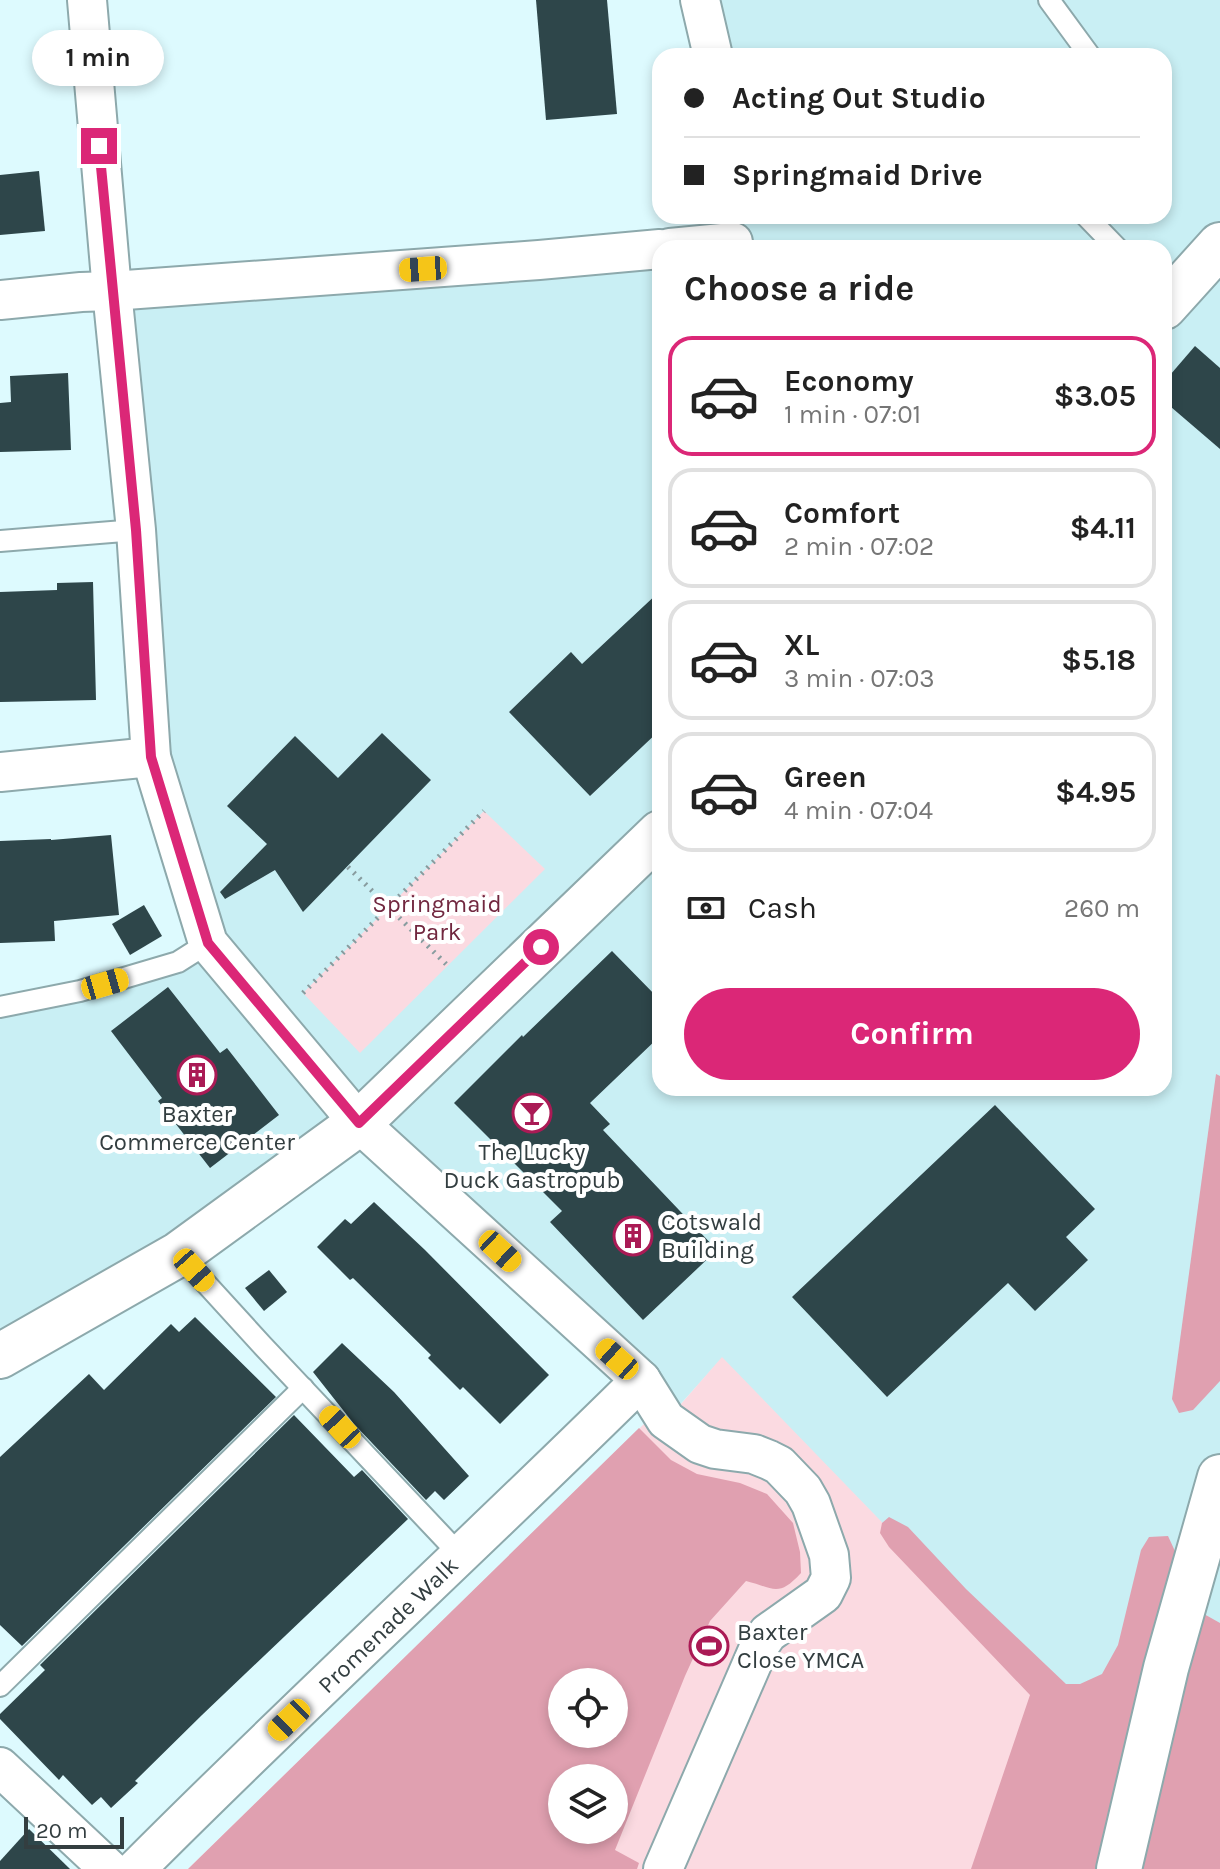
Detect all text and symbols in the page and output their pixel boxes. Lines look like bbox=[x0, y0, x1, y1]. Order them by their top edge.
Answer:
callout: 1 min bbox=[33, 30, 165, 86]
text: 1 min bbox=[65, 42, 131, 73]
text: Acting Out Studio bbox=[732, 80, 986, 116]
route end bbox=[81, 128, 117, 164]
text: Springmaid Drive bbox=[732, 157, 983, 193]
car bbox=[398, 255, 448, 283]
text: Choose a ride bbox=[684, 267, 914, 309]
icon: car bbox=[688, 360, 760, 432]
text: Economy bbox=[784, 363, 914, 399]
text: $3.05 bbox=[1054, 378, 1136, 414]
text: 1 min · 07:01 bbox=[784, 399, 921, 430]
icon: car bbox=[688, 492, 760, 564]
text: Comfort bbox=[784, 495, 900, 531]
text: $4.11 bbox=[1070, 510, 1136, 546]
text: 2 min · 07:02 bbox=[784, 531, 934, 562]
icon: car bbox=[688, 624, 760, 696]
text: XL bbox=[784, 627, 819, 663]
text: $5.18 bbox=[1061, 642, 1136, 678]
text: 3 min · 07:03 bbox=[784, 663, 935, 694]
icon: car bbox=[688, 756, 760, 828]
text: Green bbox=[784, 759, 867, 795]
text: $4.95 bbox=[1055, 774, 1136, 810]
text: 4 min · 07:04 bbox=[784, 795, 933, 826]
icon: cash bbox=[684, 886, 728, 930]
park label: Springmaid Park bbox=[372, 890, 502, 946]
text: Cash bbox=[748, 890, 817, 926]
text: 260 m bbox=[1064, 893, 1140, 924]
route start bbox=[523, 929, 559, 965]
car bbox=[79, 966, 131, 1002]
button: Confirm bbox=[684, 988, 1140, 1080]
building icon: Baxter Commerce Center bbox=[176, 1054, 218, 1096]
bar icon: The Lucky Duck Gastropub bbox=[511, 1092, 553, 1134]
place label: Baxter Commerce Center bbox=[99, 1100, 295, 1156]
place label: The Lucky Duck Gastropub bbox=[444, 1138, 620, 1194]
place label: Cotswald Building bbox=[661, 1208, 762, 1264]
building icon: Cotswald Building bbox=[612, 1215, 654, 1257]
car bbox=[474, 1226, 526, 1276]
car bbox=[169, 1244, 219, 1296]
car bbox=[591, 1334, 643, 1384]
car bbox=[315, 1401, 365, 1453]
street label: Promenade Walk bbox=[312, 1551, 464, 1699]
place label: Baxter Close YMCA bbox=[737, 1618, 864, 1674]
sports icon: Baxter Close YMCA bbox=[688, 1625, 730, 1667]
map controls bbox=[548, 1668, 628, 1844]
button: locate bbox=[548, 1668, 628, 1748]
car bbox=[263, 1695, 315, 1745]
button: layers bbox=[548, 1764, 628, 1844]
scale bar bbox=[24, 1813, 124, 1849]
text: 20 m bbox=[36, 1818, 88, 1844]

